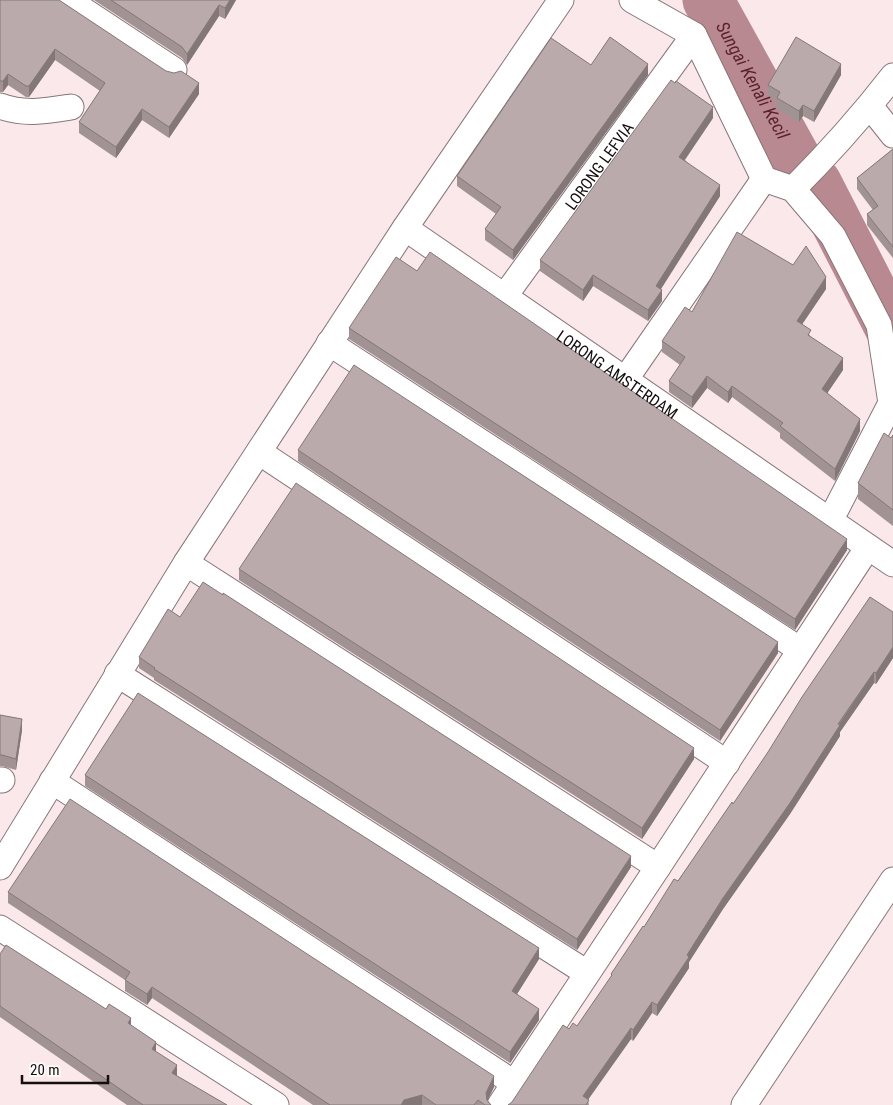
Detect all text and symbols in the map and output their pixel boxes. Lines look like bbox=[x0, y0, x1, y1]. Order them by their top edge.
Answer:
water label: Sungai Kenali Kecil bbox=[712, 18, 794, 144]
street label: LORONG LEFVIA bbox=[561, 119, 638, 214]
street label: LORONG AMSTERDAM bbox=[553, 326, 681, 423]
scale bar bbox=[22, 1052, 109, 1084]
text: 20 m bbox=[30, 1061, 60, 1079]

